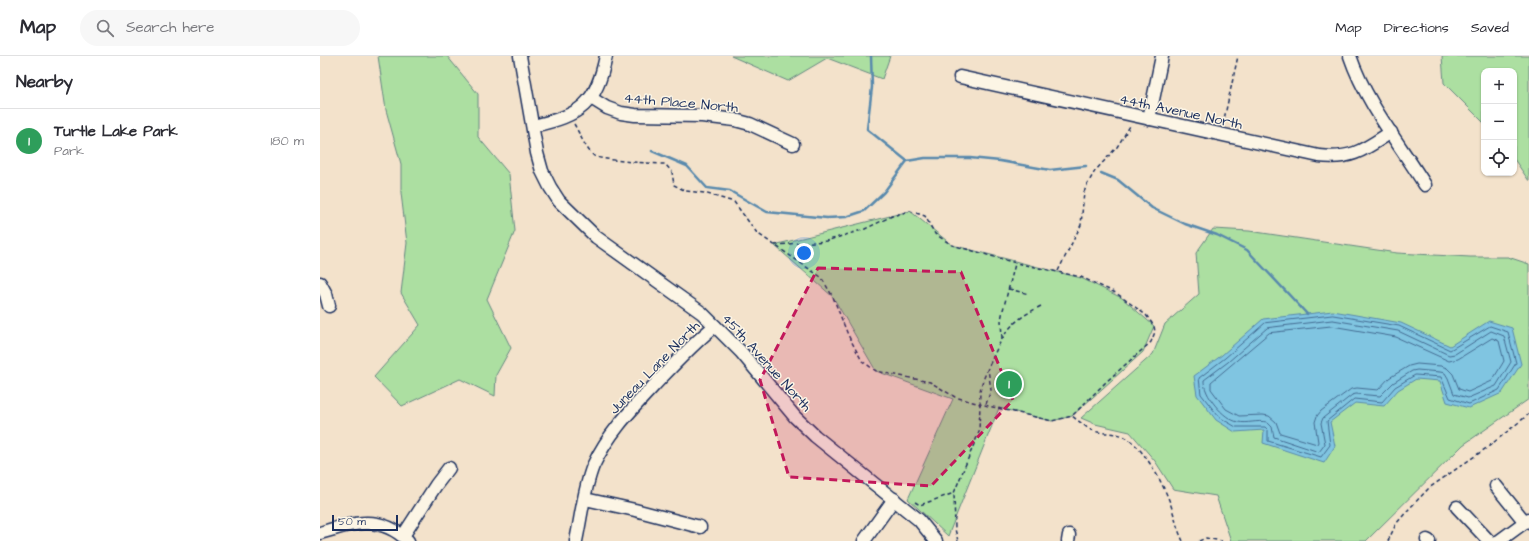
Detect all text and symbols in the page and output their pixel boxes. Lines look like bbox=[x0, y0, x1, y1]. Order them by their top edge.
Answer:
search box bbox=[80, 10, 360, 46]
text: Map bbox=[20, 14, 56, 41]
icon: search bbox=[94, 17, 116, 39]
text: Search here bbox=[126, 17, 215, 38]
text: Map bbox=[1335, 18, 1362, 38]
text: Directions bbox=[1384, 18, 1449, 38]
text: Saved bbox=[1471, 18, 1509, 38]
map controls bbox=[1481, 68, 1517, 176]
button: + bbox=[1481, 68, 1517, 104]
text: Nearby bbox=[16, 70, 73, 94]
street label: 44th Place North bbox=[623, 88, 739, 118]
street label: 44th Avenue North bbox=[1117, 89, 1244, 135]
button: − bbox=[1481, 104, 1517, 140]
text: Turtle Lake Park bbox=[54, 121, 178, 142]
text: 1 bbox=[28, 132, 30, 150]
text: 180 m bbox=[270, 132, 304, 150]
button: locate bbox=[1481, 140, 1517, 176]
text: Park bbox=[54, 142, 84, 160]
your location bbox=[794, 243, 814, 263]
street label: 45th Avenue North bbox=[717, 309, 816, 416]
street label: Juneau Lane North bbox=[605, 317, 705, 419]
pin: 1 bbox=[996, 369, 1022, 399]
scale bar bbox=[332, 513, 398, 532]
text: 50 m bbox=[338, 514, 366, 529]

